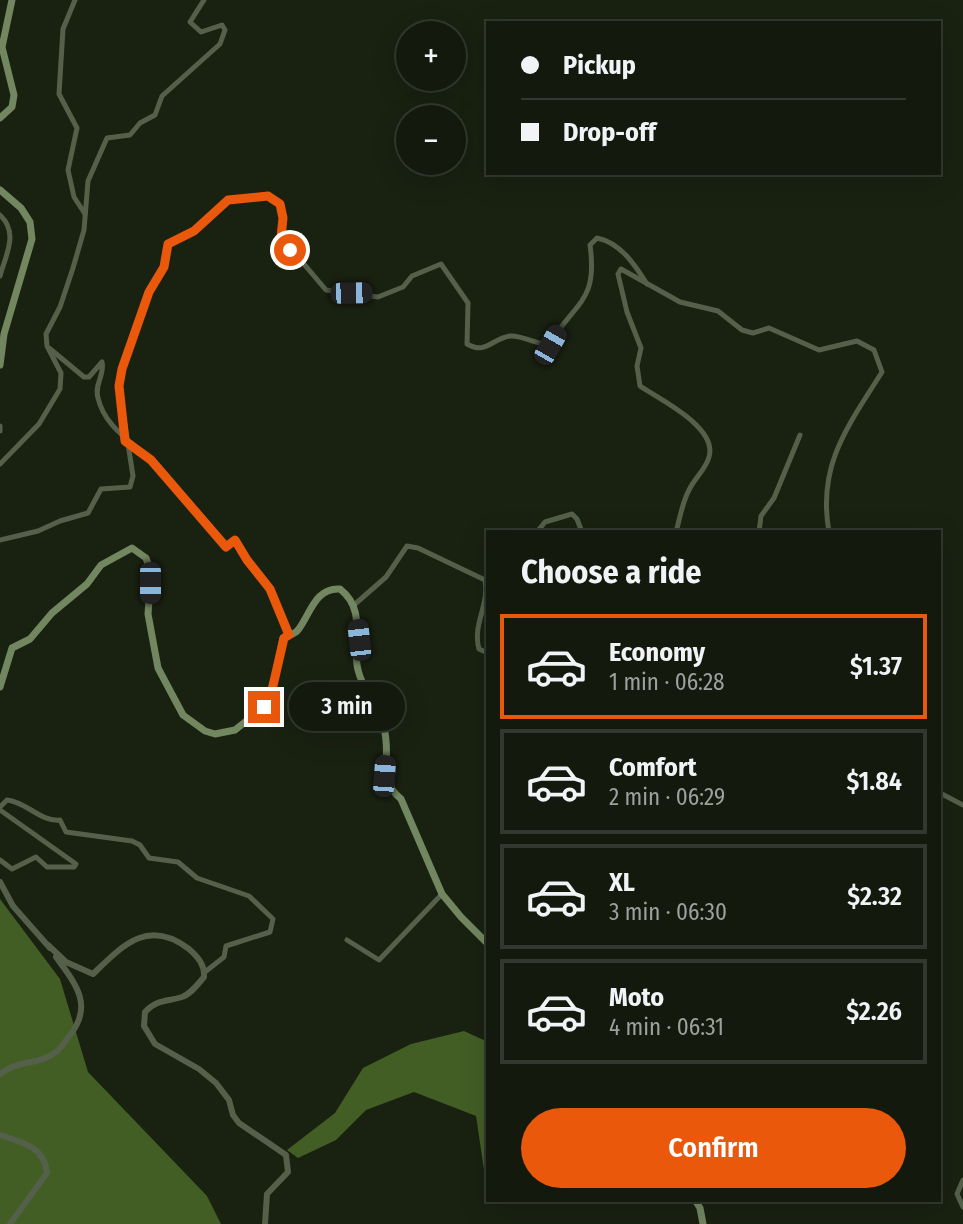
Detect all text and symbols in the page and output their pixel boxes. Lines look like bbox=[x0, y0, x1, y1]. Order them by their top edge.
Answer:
map controls bbox=[396, 21, 466, 175]
button: + bbox=[396, 21, 466, 91]
text: Pickup bbox=[563, 50, 636, 81]
button: − bbox=[396, 105, 466, 175]
text: Drop-off bbox=[563, 117, 656, 148]
route start bbox=[274, 234, 306, 266]
car bbox=[330, 282, 373, 304]
car bbox=[531, 322, 570, 368]
text: Choose a ride bbox=[521, 553, 702, 591]
car bbox=[140, 562, 161, 604]
car bbox=[347, 618, 372, 662]
icon: car bbox=[525, 635, 588, 698]
text: Economy bbox=[609, 637, 705, 668]
text: $1.37 bbox=[850, 651, 902, 682]
text: 1 min · 06:28 bbox=[609, 668, 725, 696]
callout: 3 min bbox=[288, 682, 404, 732]
route end bbox=[248, 691, 280, 723]
text: 3 min bbox=[321, 692, 373, 720]
icon: car bbox=[525, 750, 588, 813]
text: Comfort bbox=[609, 752, 697, 783]
car bbox=[373, 754, 396, 798]
text: $1.84 bbox=[847, 766, 902, 797]
text: 2 min · 06:29 bbox=[609, 783, 725, 811]
icon: car bbox=[525, 865, 588, 928]
text: XL bbox=[609, 867, 635, 898]
text: $2.32 bbox=[847, 881, 902, 912]
text: 3 min · 06:30 bbox=[609, 898, 727, 926]
icon: car bbox=[525, 980, 588, 1043]
text: Moto bbox=[609, 982, 664, 1013]
text: $2.26 bbox=[846, 996, 902, 1027]
text: 4 min · 06:31 bbox=[609, 1013, 724, 1041]
button: Confirm bbox=[521, 1108, 906, 1188]

